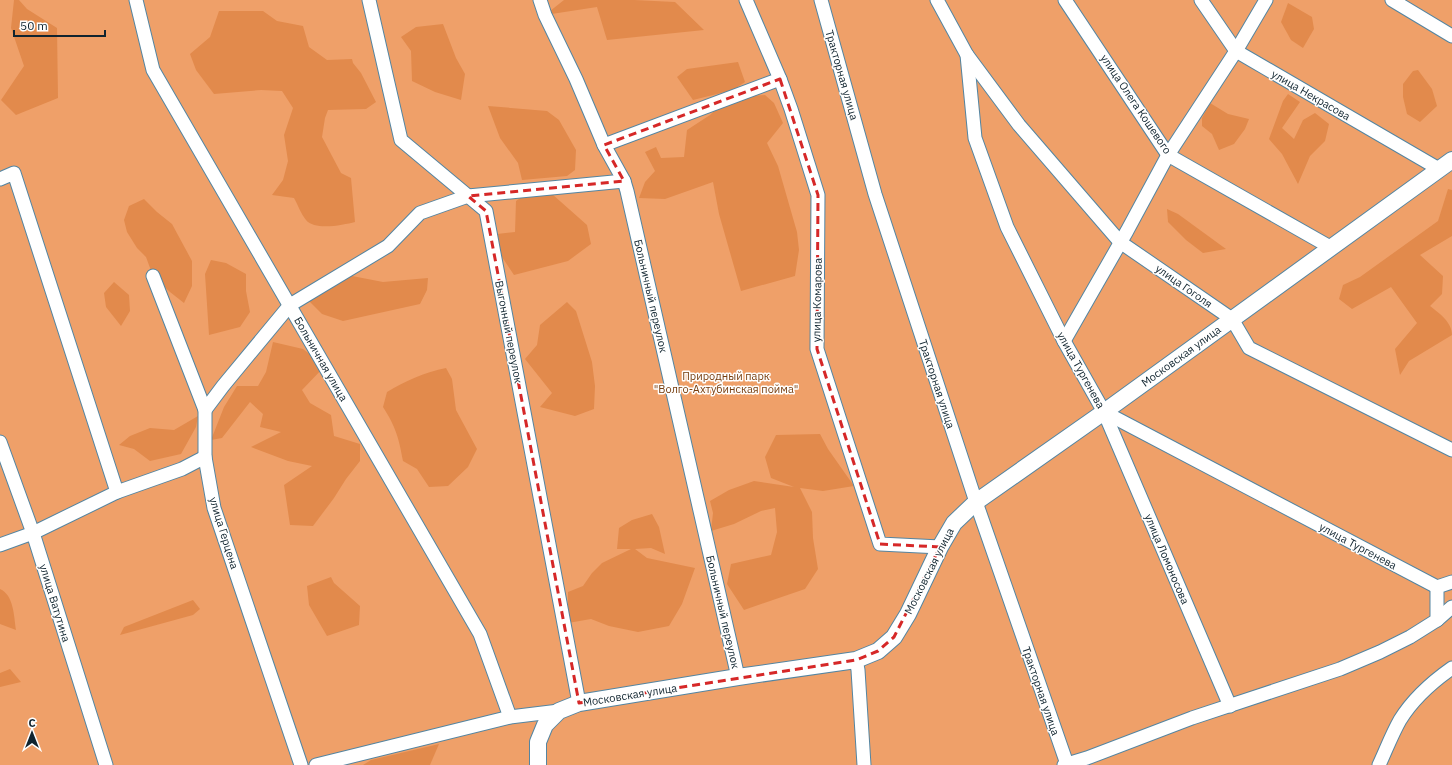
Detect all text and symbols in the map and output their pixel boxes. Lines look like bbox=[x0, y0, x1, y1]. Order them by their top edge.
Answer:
scale bar bbox=[14, 12, 105, 38]
text: 50 m bbox=[20, 18, 48, 33]
street label: Тракторная улица bbox=[822, 28, 862, 122]
street label: улица Олега Кошевого bbox=[1097, 52, 1175, 156]
street label: улица Некрасова bbox=[1269, 67, 1353, 123]
street label: Больничный переулок bbox=[631, 238, 671, 354]
street label: улица Комарова bbox=[809, 258, 825, 342]
street label: улица Гоголя bbox=[1153, 261, 1215, 311]
street label: Выгонный переулок bbox=[492, 279, 526, 385]
street label: Больничная улица bbox=[291, 314, 351, 404]
street label: Московская улица bbox=[1138, 322, 1224, 390]
street label: улица Тургенева bbox=[1054, 329, 1108, 411]
street label: Тракторная улица bbox=[916, 338, 958, 430]
park label: Природный парк "Волго-Ахтубинская пойма" bbox=[654, 369, 798, 396]
street label: улица Герцена bbox=[206, 495, 242, 571]
street label: улица Ломоносова bbox=[1142, 512, 1192, 606]
street label: улица Тургенева bbox=[1317, 520, 1399, 572]
street label: Московская улица bbox=[901, 525, 957, 617]
street label: Больничный переулок bbox=[703, 554, 743, 670]
street label: улица Ватутина bbox=[36, 562, 74, 644]
street label: Тракторная улица bbox=[1019, 645, 1063, 737]
street label: Московская улица bbox=[582, 681, 678, 709]
north arrow bbox=[12, 713, 52, 753]
text: С bbox=[28, 716, 36, 730]

